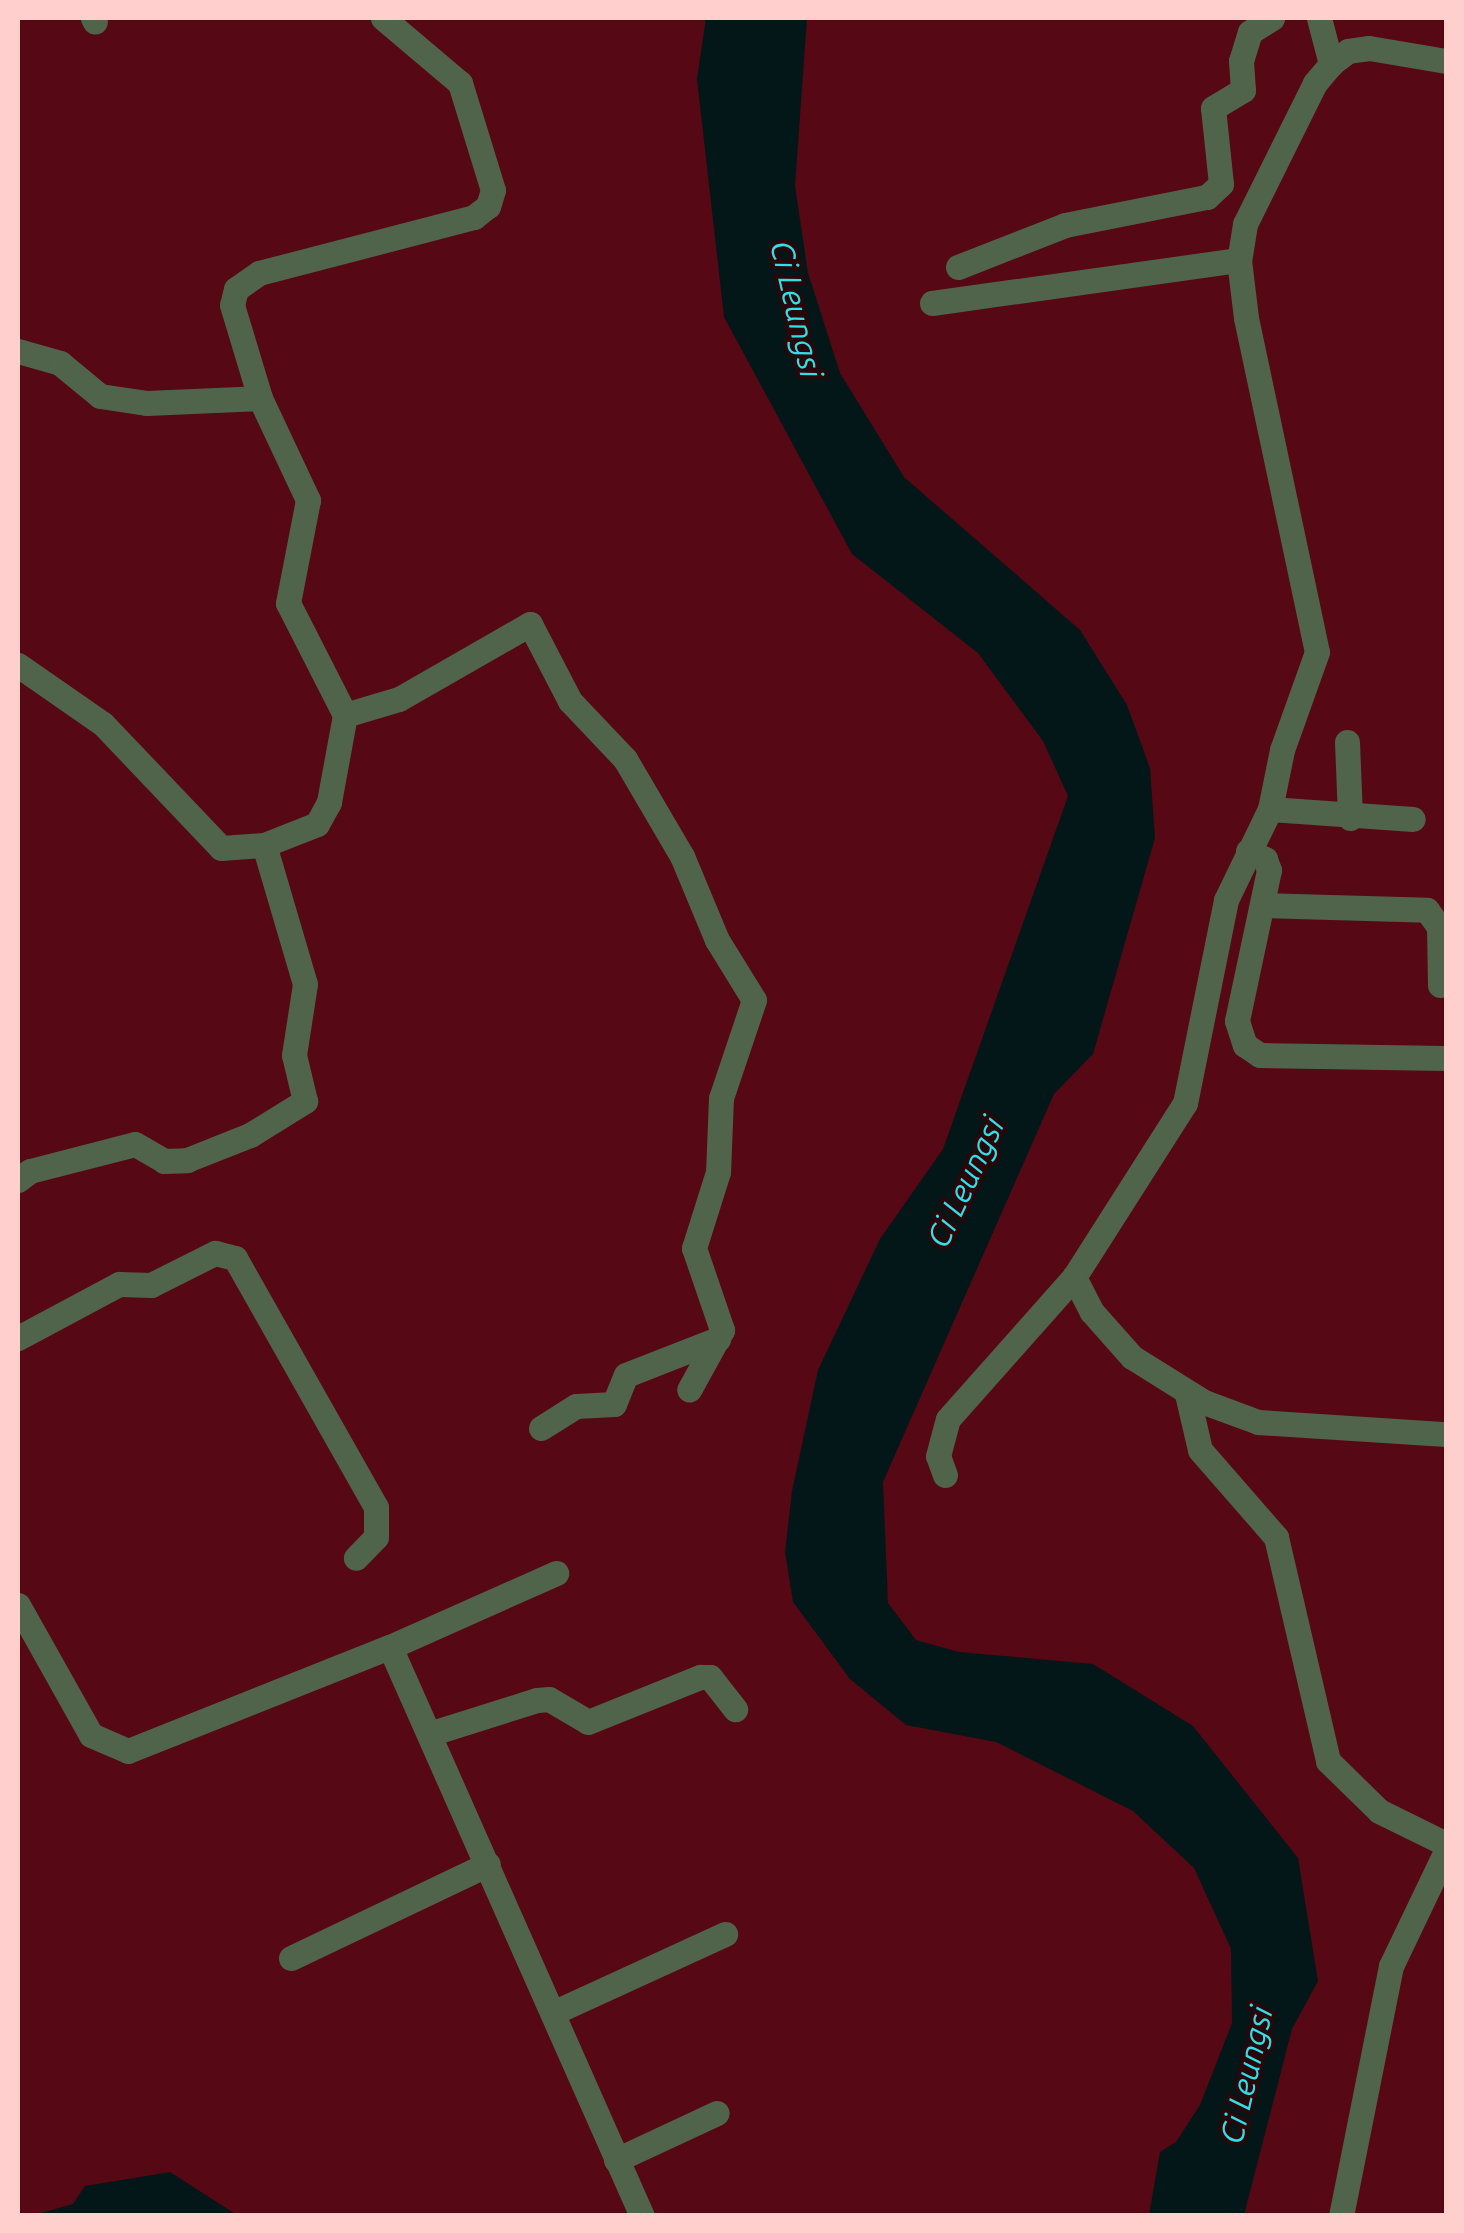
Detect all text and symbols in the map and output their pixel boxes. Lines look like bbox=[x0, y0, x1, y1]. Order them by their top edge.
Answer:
water label: Ci Leungsi bbox=[763, 237, 831, 381]
water label: Ci Leungsi bbox=[918, 1111, 1012, 1253]
water label: Ci Leungsi bbox=[1212, 2003, 1280, 2147]

